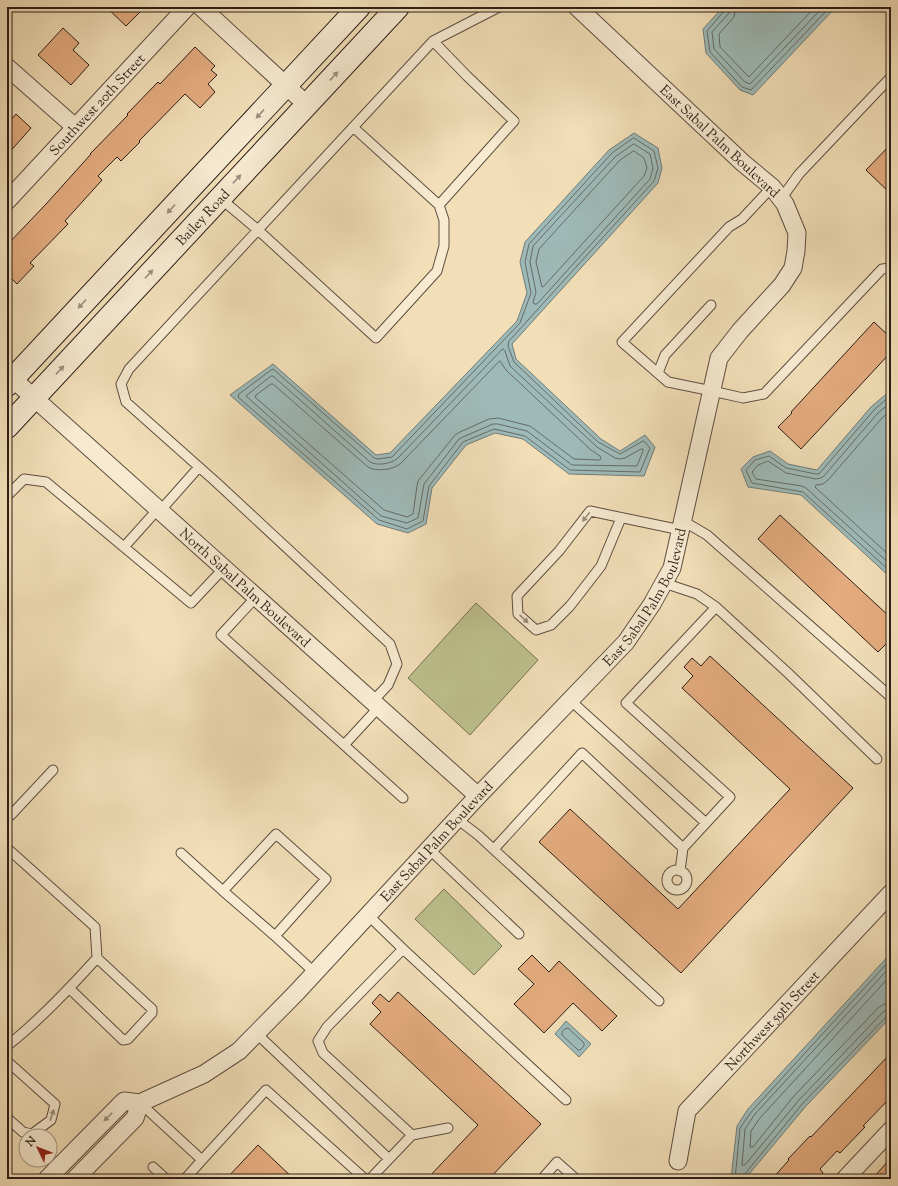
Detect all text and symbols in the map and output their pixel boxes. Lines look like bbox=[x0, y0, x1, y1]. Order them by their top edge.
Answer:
street label: Southwest 20th Street bbox=[46, 50, 151, 161]
one-way arrow bbox=[329, 71, 338, 81]
street label: East Sabal Palm Boulevard bbox=[654, 81, 783, 204]
one-way arrow bbox=[255, 109, 264, 119]
one-way arrow bbox=[233, 174, 242, 184]
street label: Bailey Road bbox=[173, 185, 236, 251]
one-way arrow bbox=[166, 204, 176, 214]
one-way arrow bbox=[144, 270, 153, 279]
one-way arrow bbox=[78, 299, 87, 309]
one-way arrow bbox=[55, 365, 64, 374]
one-way arrow bbox=[581, 511, 590, 522]
street label: North Sabal Palm Boulevard bbox=[174, 525, 314, 653]
street label: East Sabal Palm Boulevard bbox=[599, 526, 693, 672]
one-way arrow bbox=[518, 614, 529, 623]
street label: East Sabal Palm Boulevard bbox=[377, 778, 499, 907]
street label: Northwest 59th Street bbox=[721, 967, 825, 1076]
one-way arrow bbox=[49, 1108, 55, 1120]
one-way arrow bbox=[103, 1112, 113, 1122]
north arrow bbox=[18, 1128, 58, 1168]
text: N bbox=[22, 1133, 40, 1151]

